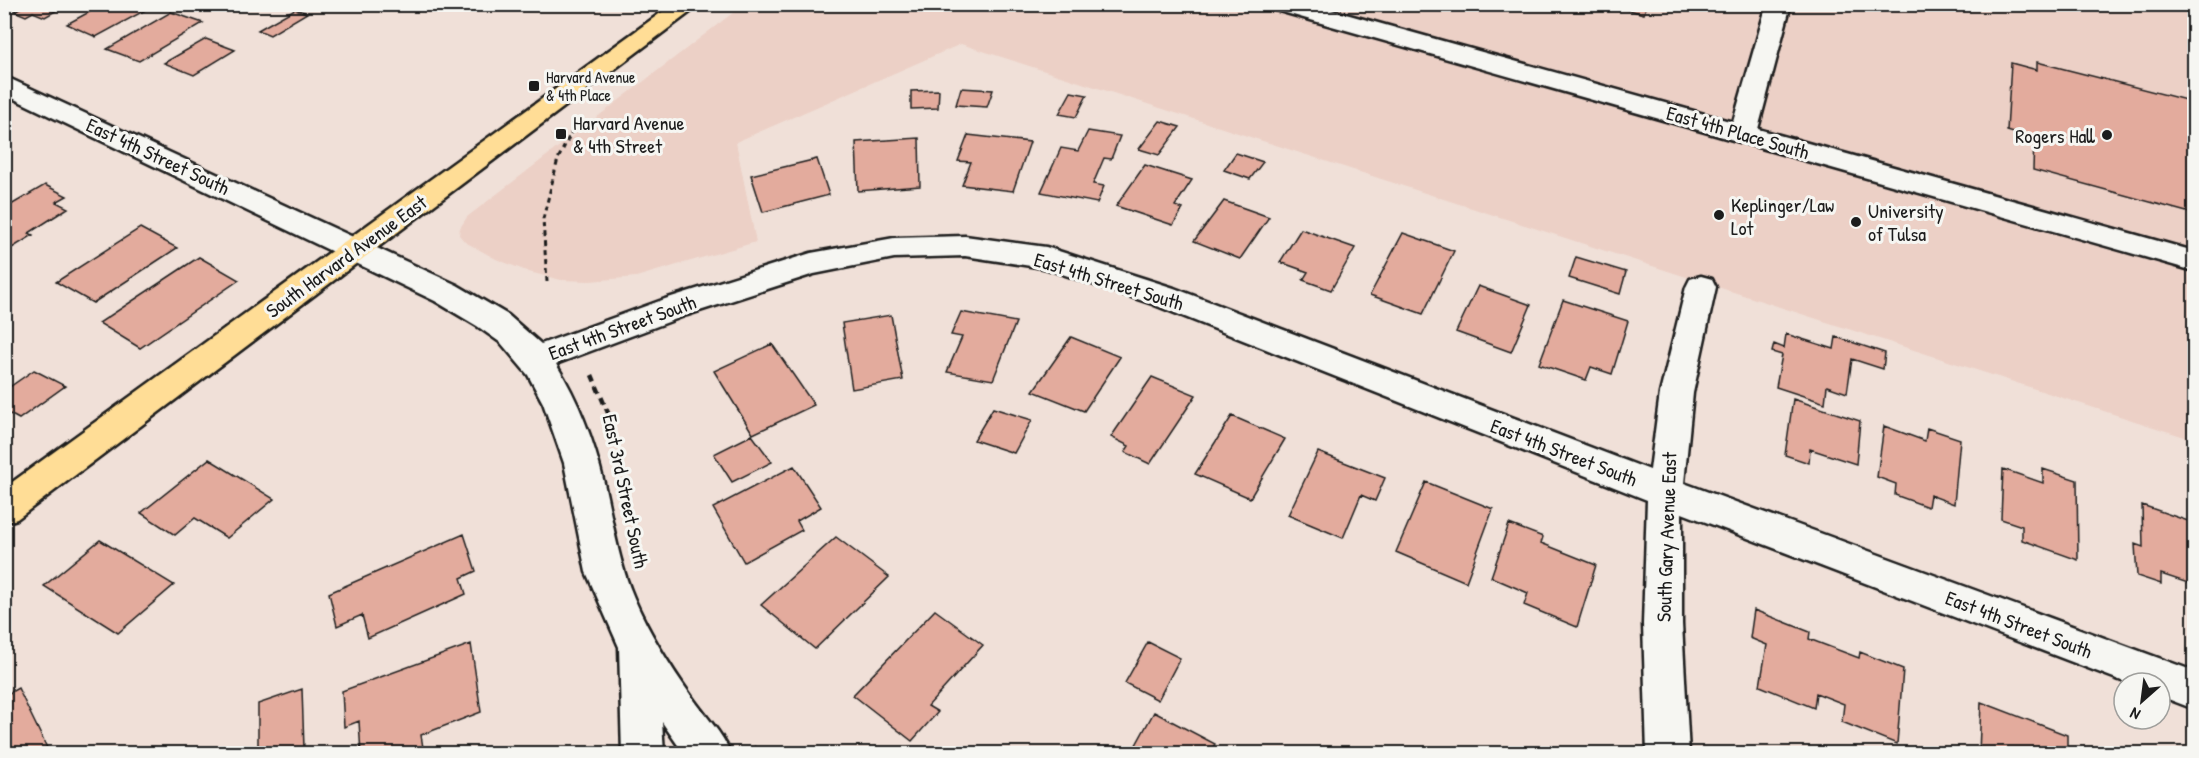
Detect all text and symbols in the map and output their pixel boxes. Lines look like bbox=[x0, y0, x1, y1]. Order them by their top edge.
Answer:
place label: Harvard Avenue & 4th Place bbox=[546, 66, 636, 106]
marker: Harvard Avenue & 4th Place bbox=[527, 79, 541, 93]
street label: East 4th Place South bbox=[1664, 99, 1812, 165]
place label: Harvard Avenue & 4th Street bbox=[573, 109, 685, 159]
street label: East 4th Street South bbox=[82, 111, 234, 201]
place label: Rogers Hall bbox=[2015, 122, 2095, 149]
marker: Harvard Avenue & 4th Street bbox=[554, 127, 568, 141]
marker: Rogers Hall bbox=[2100, 128, 2114, 142]
street label: South Harvard Avenue East bbox=[260, 188, 433, 324]
place label: Keplinger/Law Lot bbox=[1731, 191, 1834, 241]
place label: University of Tulsa bbox=[1868, 197, 1944, 247]
marker: Keplinger/Law Lot bbox=[1712, 208, 1726, 222]
marker: University of Tulsa bbox=[1849, 215, 1863, 229]
street label: East 4th Street South bbox=[1031, 245, 1187, 317]
street label: East 4th Street South bbox=[545, 288, 699, 366]
street label: East 3rd Street South bbox=[597, 412, 655, 570]
street label: East 4th Street South bbox=[1487, 412, 1641, 492]
street label: South Gary Avenue East bbox=[1650, 451, 1682, 622]
street label: East 4th Street South bbox=[1942, 584, 2096, 664]
north arrow bbox=[2112, 671, 2172, 731]
text: N bbox=[2126, 702, 2144, 726]

